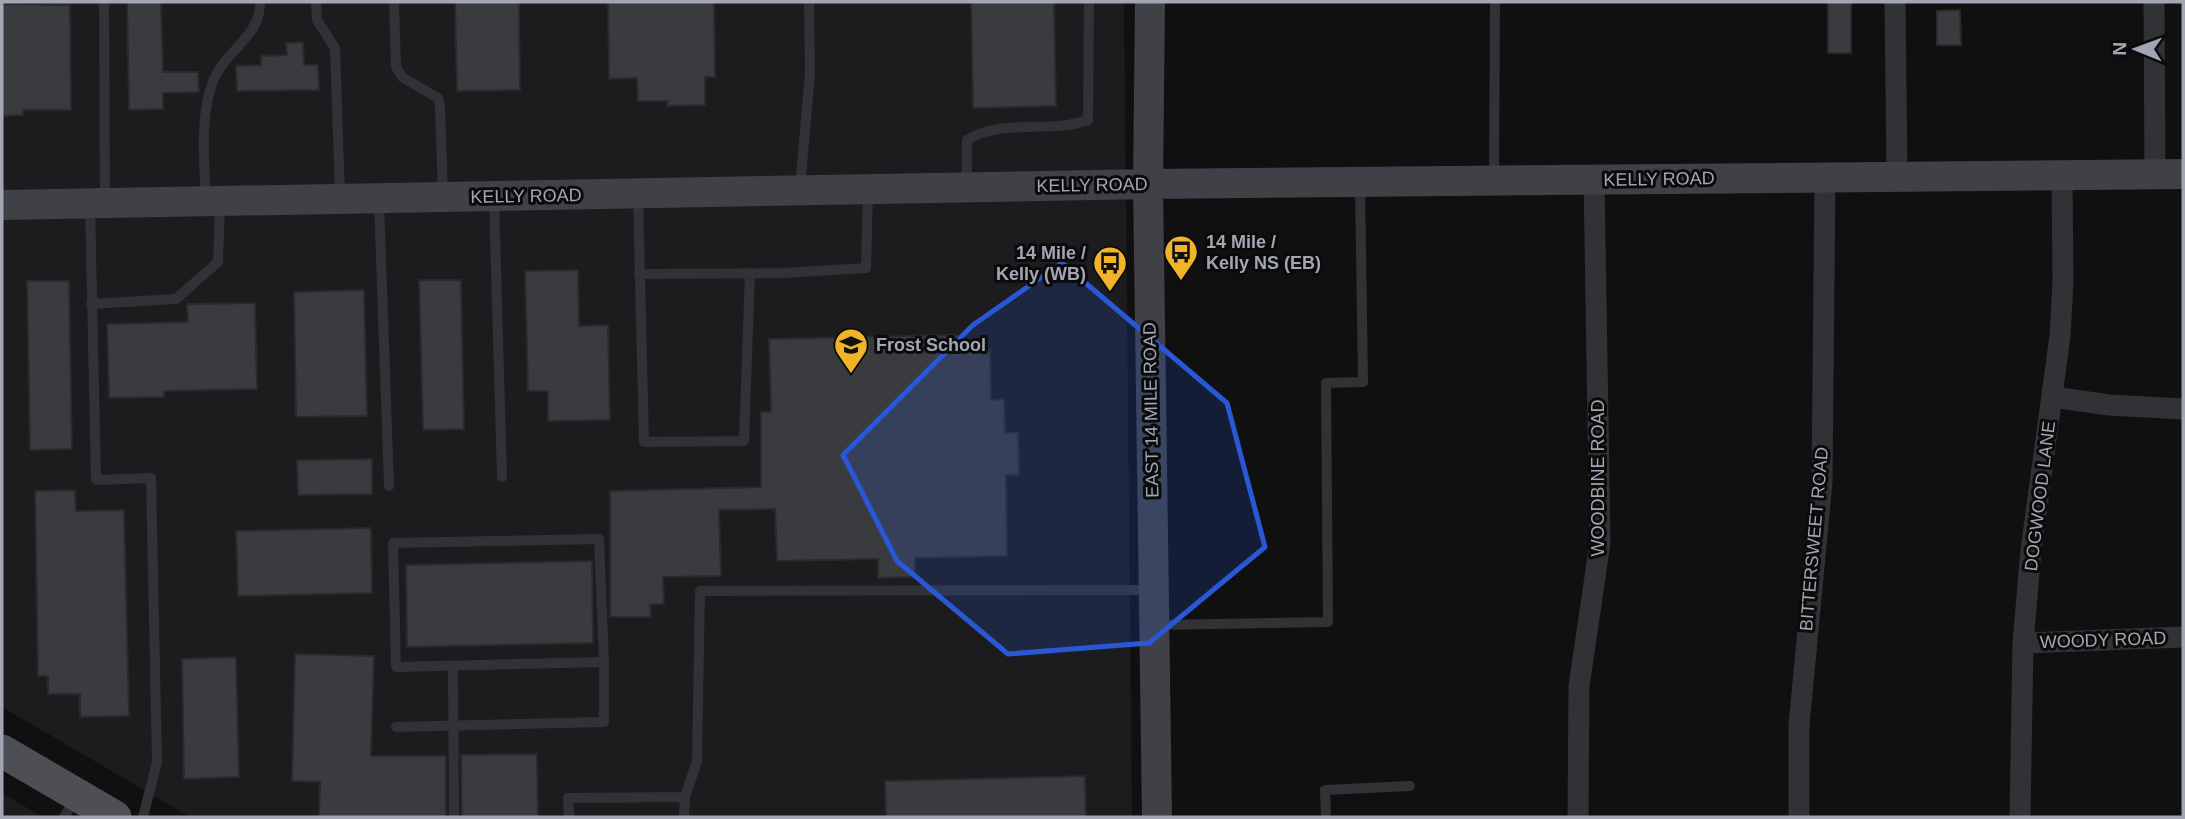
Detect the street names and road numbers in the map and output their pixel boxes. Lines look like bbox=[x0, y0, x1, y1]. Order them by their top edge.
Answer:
street label: KELLY ROAD bbox=[1603, 168, 1715, 190]
street label: KELLY ROAD bbox=[1036, 174, 1148, 196]
street label: KELLY ROAD bbox=[470, 185, 582, 207]
street label: EAST 14 MILE ROAD bbox=[1139, 322, 1163, 498]
street label: WOODBINE ROAD bbox=[1588, 399, 1608, 557]
street label: DOGWOOD LANE bbox=[2021, 420, 2059, 572]
street label: BITTERSWEET ROAD bbox=[1796, 446, 1832, 632]
street label: WOODY ROAD bbox=[2039, 628, 2167, 652]

